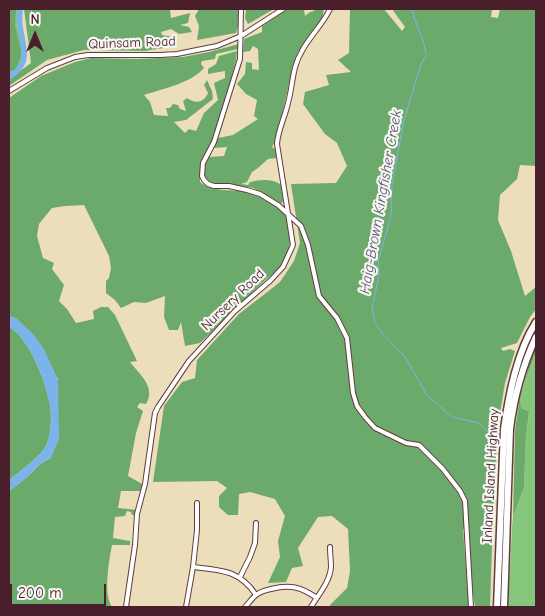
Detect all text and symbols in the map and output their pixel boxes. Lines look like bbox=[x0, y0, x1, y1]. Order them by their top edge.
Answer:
north arrow bbox=[10, 10, 60, 60]
text: N bbox=[30, 11, 40, 28]
street label: Quinsam Road bbox=[88, 33, 176, 53]
water label: Haig-Brown Kingfisher Creek bbox=[356, 109, 406, 295]
street label: Nursery Road bbox=[198, 266, 268, 334]
street label: Inland Island Highway bbox=[479, 408, 503, 544]
scale bar bbox=[12, 574, 109, 606]
text: 200 m bbox=[18, 584, 62, 602]

